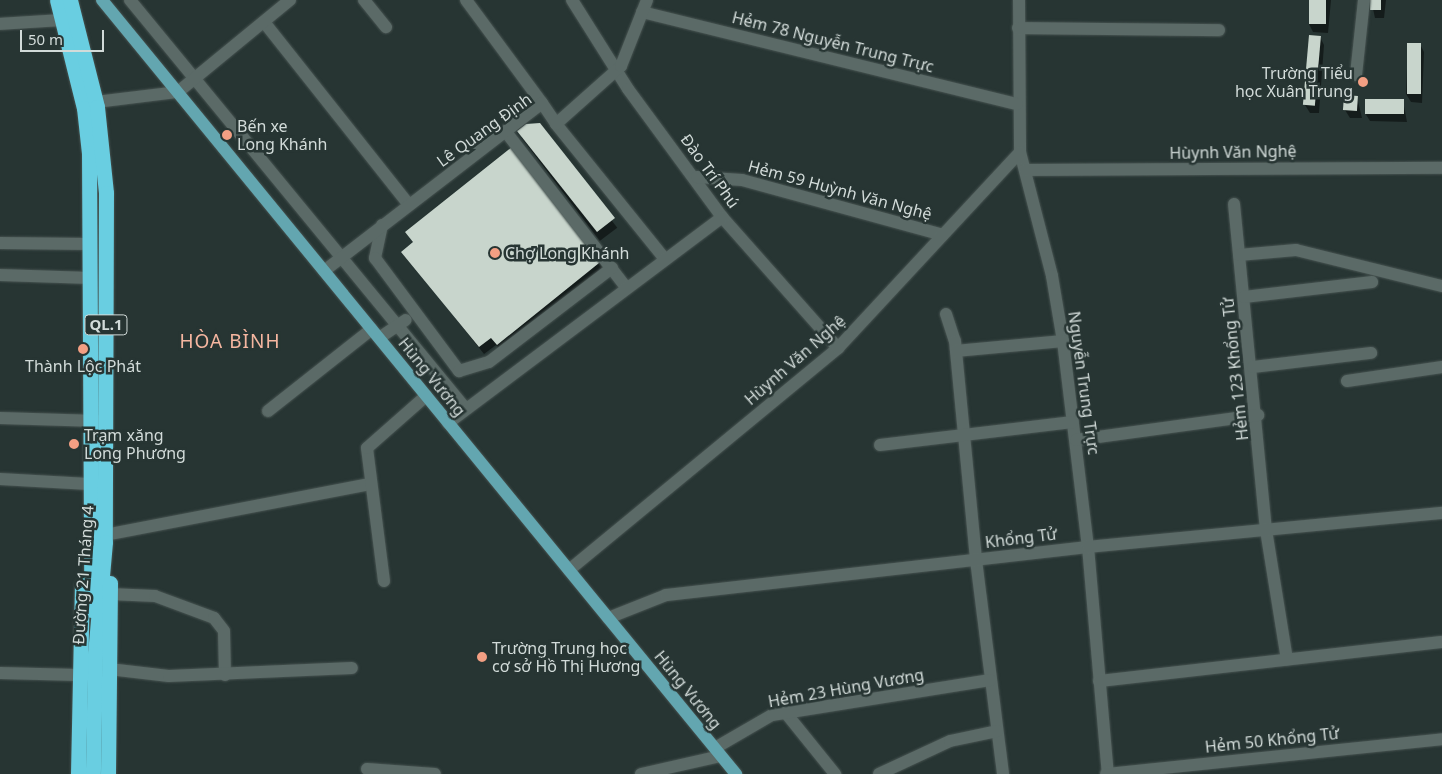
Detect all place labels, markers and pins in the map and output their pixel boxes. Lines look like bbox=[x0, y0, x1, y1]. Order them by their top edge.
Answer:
place label: Trường Tiểu học Xuân Trung bbox=[1235, 63, 1353, 101]
marker: Trường Tiểu học Xuân Trung bbox=[1357, 76, 1369, 88]
place label: Bến xe Long Khánh bbox=[237, 116, 327, 154]
marker: Bến xe Long Khánh bbox=[221, 129, 233, 141]
place label: Chợ Long Khánh bbox=[505, 243, 630, 263]
marker: Chợ Long Khánh bbox=[489, 247, 501, 259]
marker: Thành Lộc Phát bbox=[77, 343, 89, 355]
place label: Thành Lộc Phát bbox=[25, 356, 141, 376]
place label: Trạm xăng Long Phương bbox=[84, 425, 186, 463]
marker: Trạm xăng Long Phương bbox=[68, 438, 80, 450]
place label: Trường Trung học cơ sở Hồ Thị Hương bbox=[492, 638, 640, 676]
marker: Trường Trung học cơ sở Hồ Thị Hương bbox=[476, 651, 488, 663]

